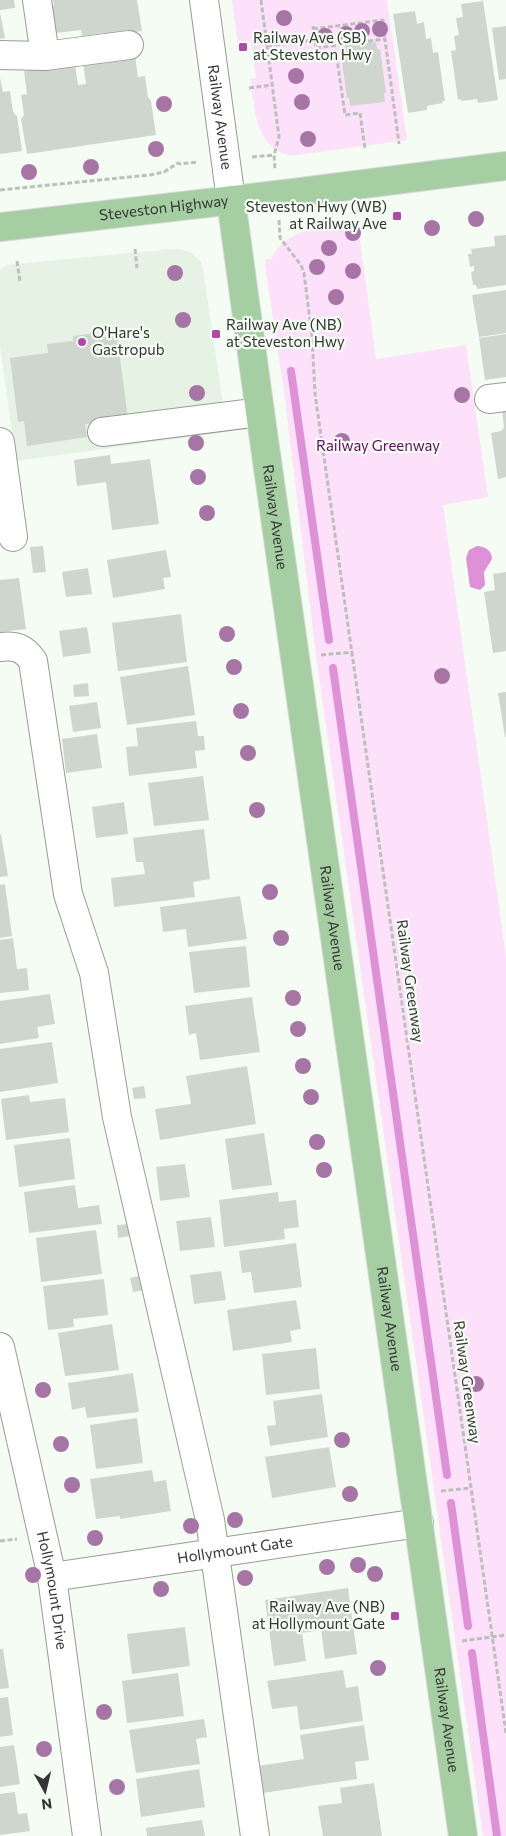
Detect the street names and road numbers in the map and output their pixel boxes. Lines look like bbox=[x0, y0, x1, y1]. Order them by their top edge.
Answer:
street label: Railway Avenue bbox=[205, 63, 237, 171]
street label: Steveston Highway bbox=[98, 191, 230, 223]
street label: Railway Avenue bbox=[260, 463, 292, 571]
street label: Railway Avenue bbox=[317, 864, 349, 971]
street label: Railway Greenway bbox=[393, 918, 429, 1044]
street label: Railway Avenue bbox=[374, 1265, 407, 1372]
street label: Railway Greenway bbox=[450, 1319, 486, 1445]
street label: Hollymount Drive bbox=[34, 1529, 72, 1651]
street label: Hollymount Gate bbox=[176, 1532, 294, 1566]
street label: Railway Avenue bbox=[431, 1666, 464, 1773]

